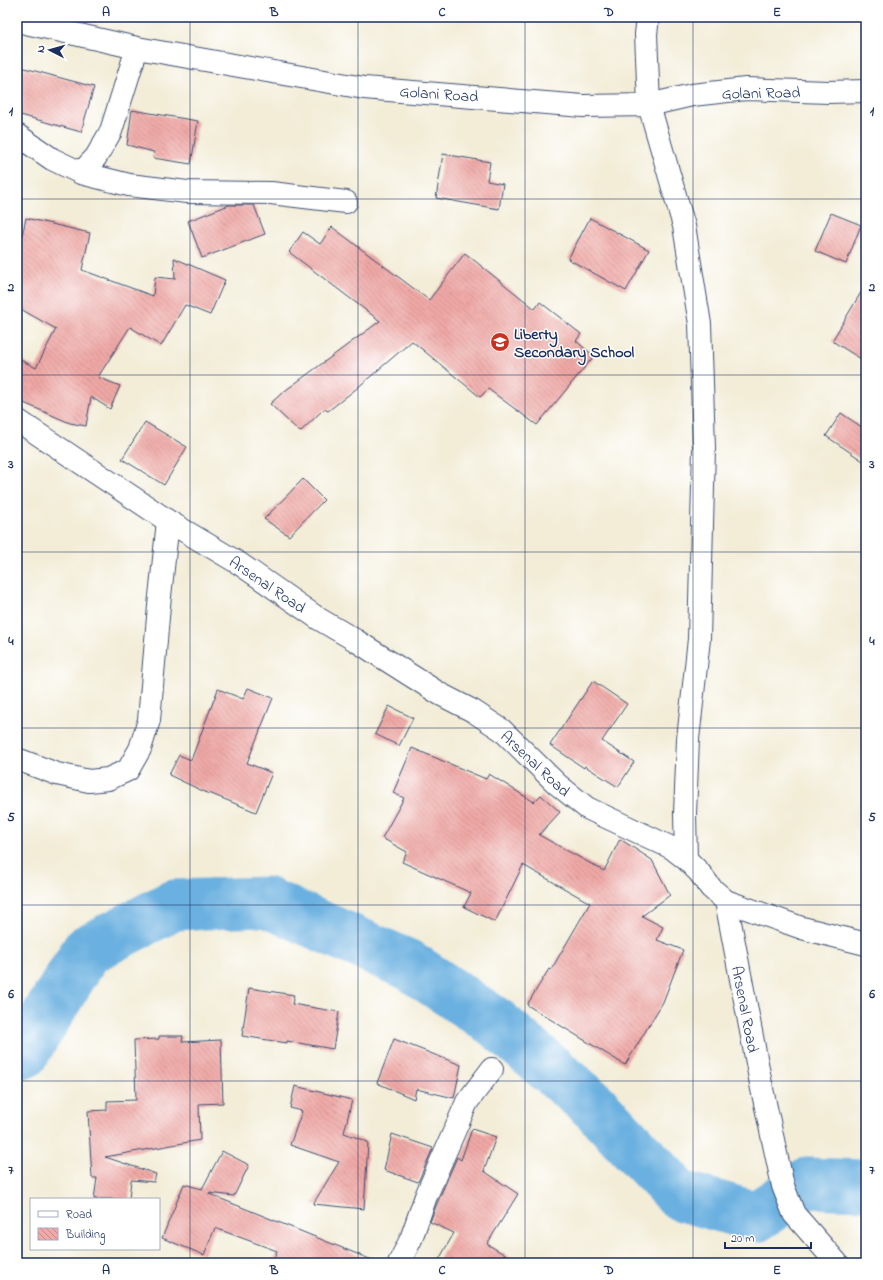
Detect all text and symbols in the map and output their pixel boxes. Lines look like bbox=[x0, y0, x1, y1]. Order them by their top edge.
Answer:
text: A bbox=[102, 3, 110, 22]
text: B bbox=[269, 3, 279, 22]
text: C bbox=[438, 3, 446, 22]
text: D bbox=[603, 3, 614, 22]
text: E bbox=[773, 3, 781, 22]
north arrow bbox=[30, 30, 70, 70]
text: N bbox=[33, 45, 49, 54]
street label: Golani Road bbox=[399, 80, 479, 110]
street label: Golani Road bbox=[721, 81, 801, 107]
text: 1 bbox=[9, 102, 14, 121]
text: 1 bbox=[870, 102, 875, 121]
text: 2 bbox=[7, 278, 15, 297]
text: 2 bbox=[868, 278, 876, 297]
place label: Liberty Secondary School bbox=[514, 323, 634, 366]
school or university icon: Liberty Secondary School bbox=[489, 331, 511, 353]
text: 3 bbox=[7, 455, 14, 474]
text: 3 bbox=[868, 455, 875, 474]
street label: Arsenal Road bbox=[224, 551, 310, 620]
text: 4 bbox=[7, 632, 14, 651]
text: 4 bbox=[868, 632, 875, 651]
street label: Arsenal Road bbox=[494, 726, 575, 803]
text: 5 bbox=[7, 808, 15, 827]
text: 5 bbox=[868, 808, 876, 827]
street label: Arsenal Road bbox=[724, 964, 764, 1055]
text: 6 bbox=[7, 985, 14, 1004]
text: 6 bbox=[868, 985, 875, 1004]
text: 7 bbox=[8, 1161, 14, 1180]
text: 7 bbox=[869, 1161, 875, 1180]
legend bbox=[30, 1198, 160, 1250]
text: Road bbox=[66, 1206, 92, 1224]
scale bar bbox=[725, 1224, 811, 1250]
text: Building bbox=[65, 1226, 105, 1245]
text: 20 m bbox=[731, 1230, 754, 1248]
text: A bbox=[102, 1261, 110, 1280]
text: B bbox=[269, 1261, 279, 1280]
text: C bbox=[438, 1261, 446, 1280]
text: D bbox=[603, 1261, 614, 1280]
text: E bbox=[773, 1261, 781, 1280]

